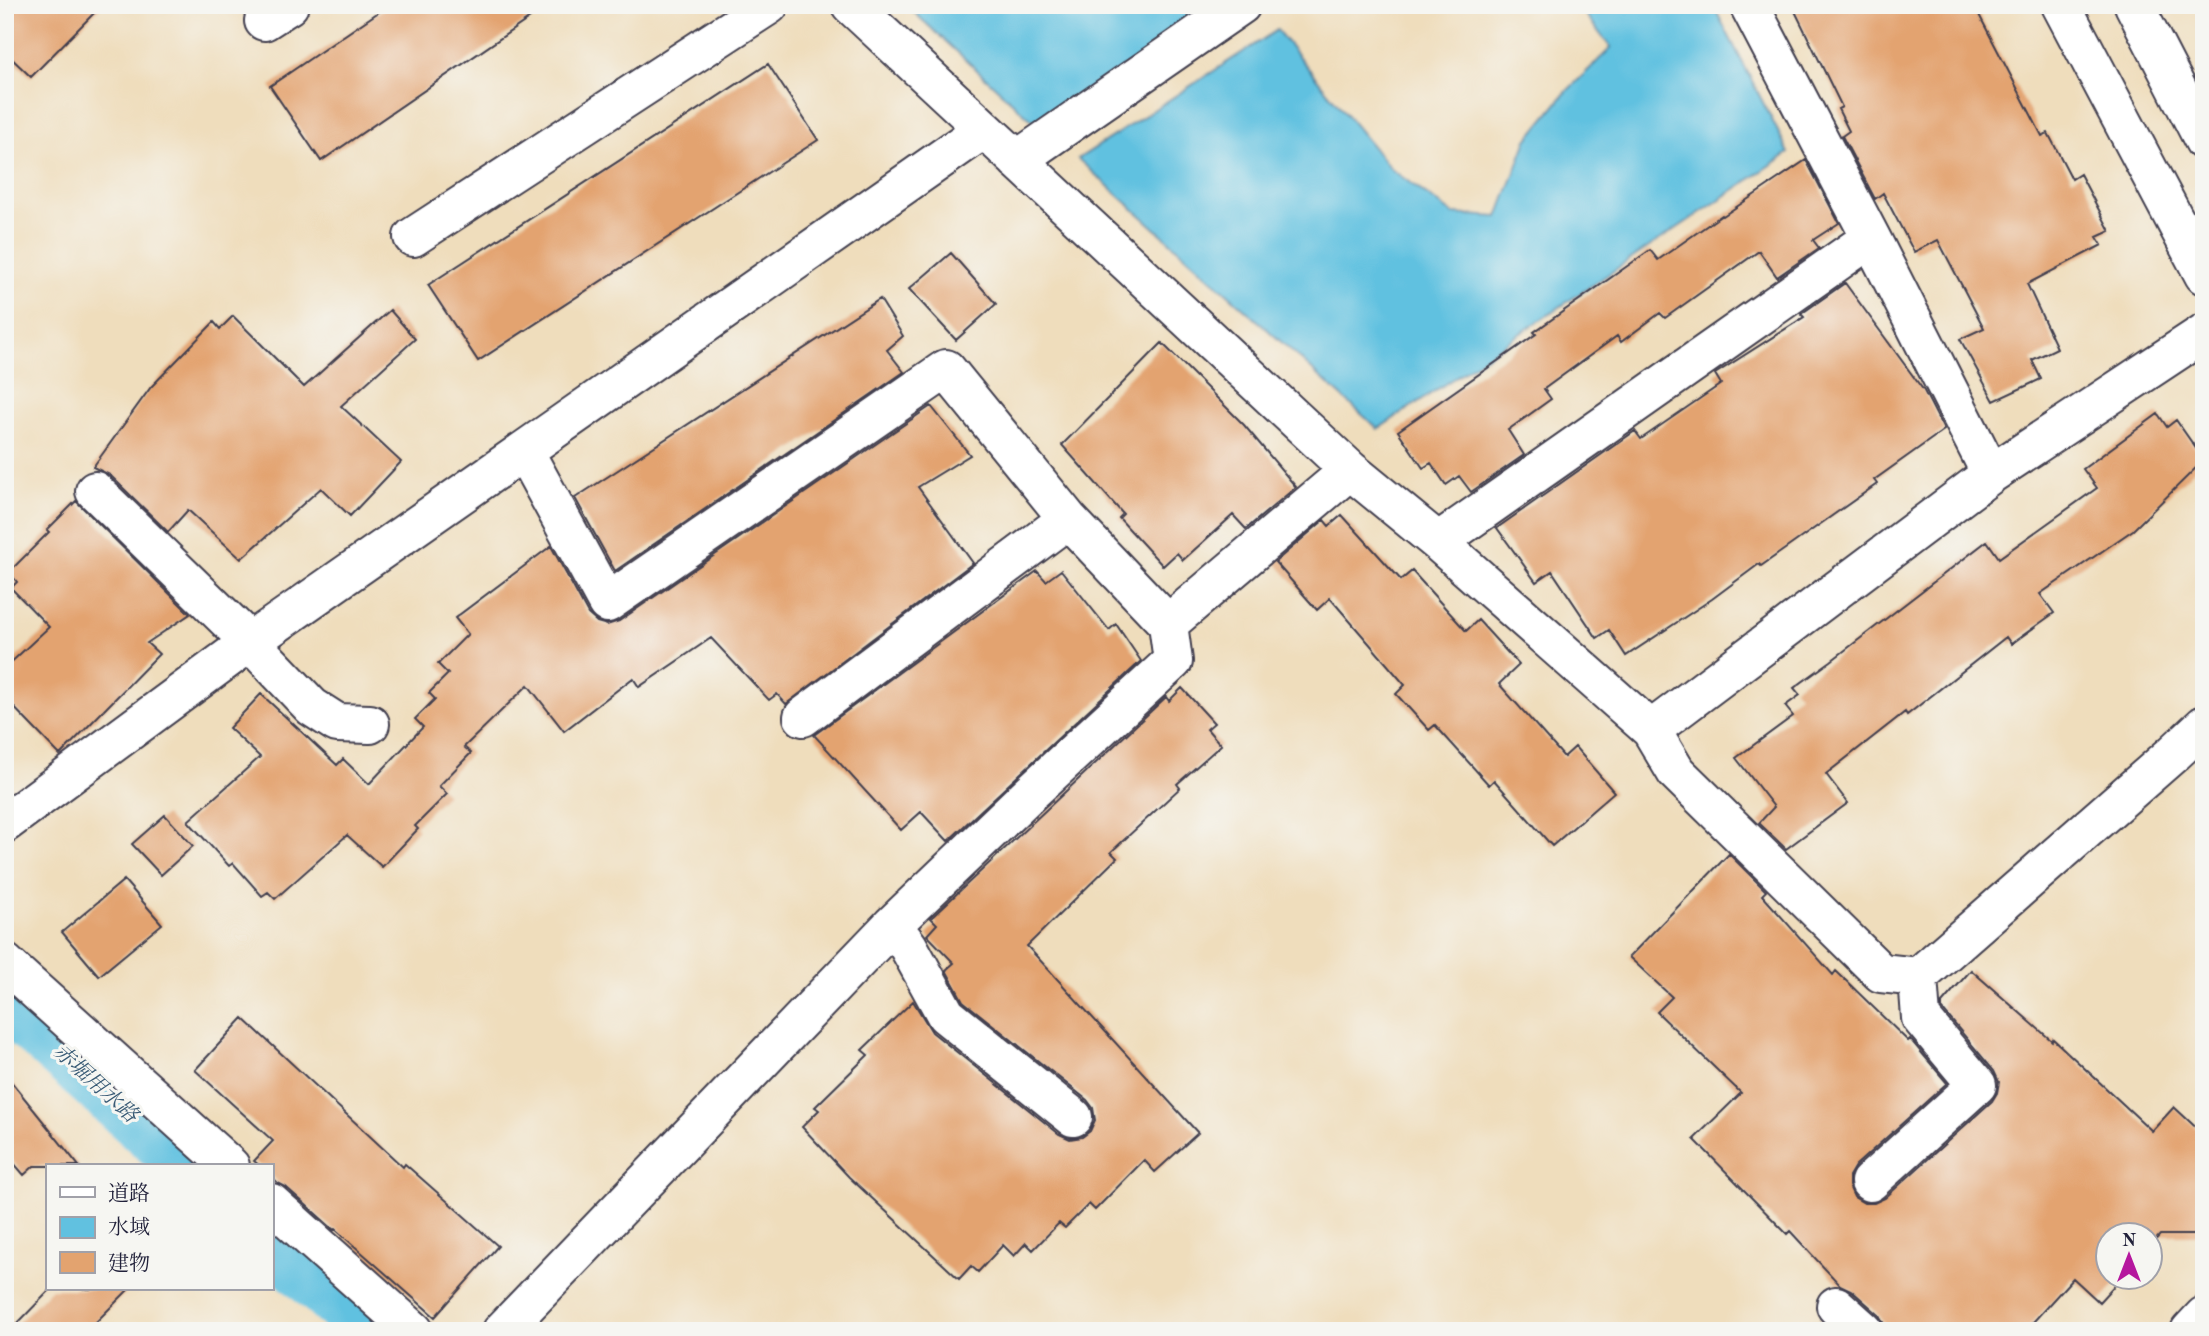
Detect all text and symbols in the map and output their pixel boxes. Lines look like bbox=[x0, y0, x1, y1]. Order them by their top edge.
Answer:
water label: 赤堀用水路 bbox=[49, 1040, 144, 1128]
legend bbox=[46, 1164, 273, 1290]
text: 道路 bbox=[108, 1182, 150, 1205]
text: 水域 bbox=[108, 1216, 150, 1239]
north arrow bbox=[2094, 1220, 2164, 1290]
text: N bbox=[2122, 1232, 2137, 1251]
text: 建物 bbox=[108, 1252, 150, 1275]

